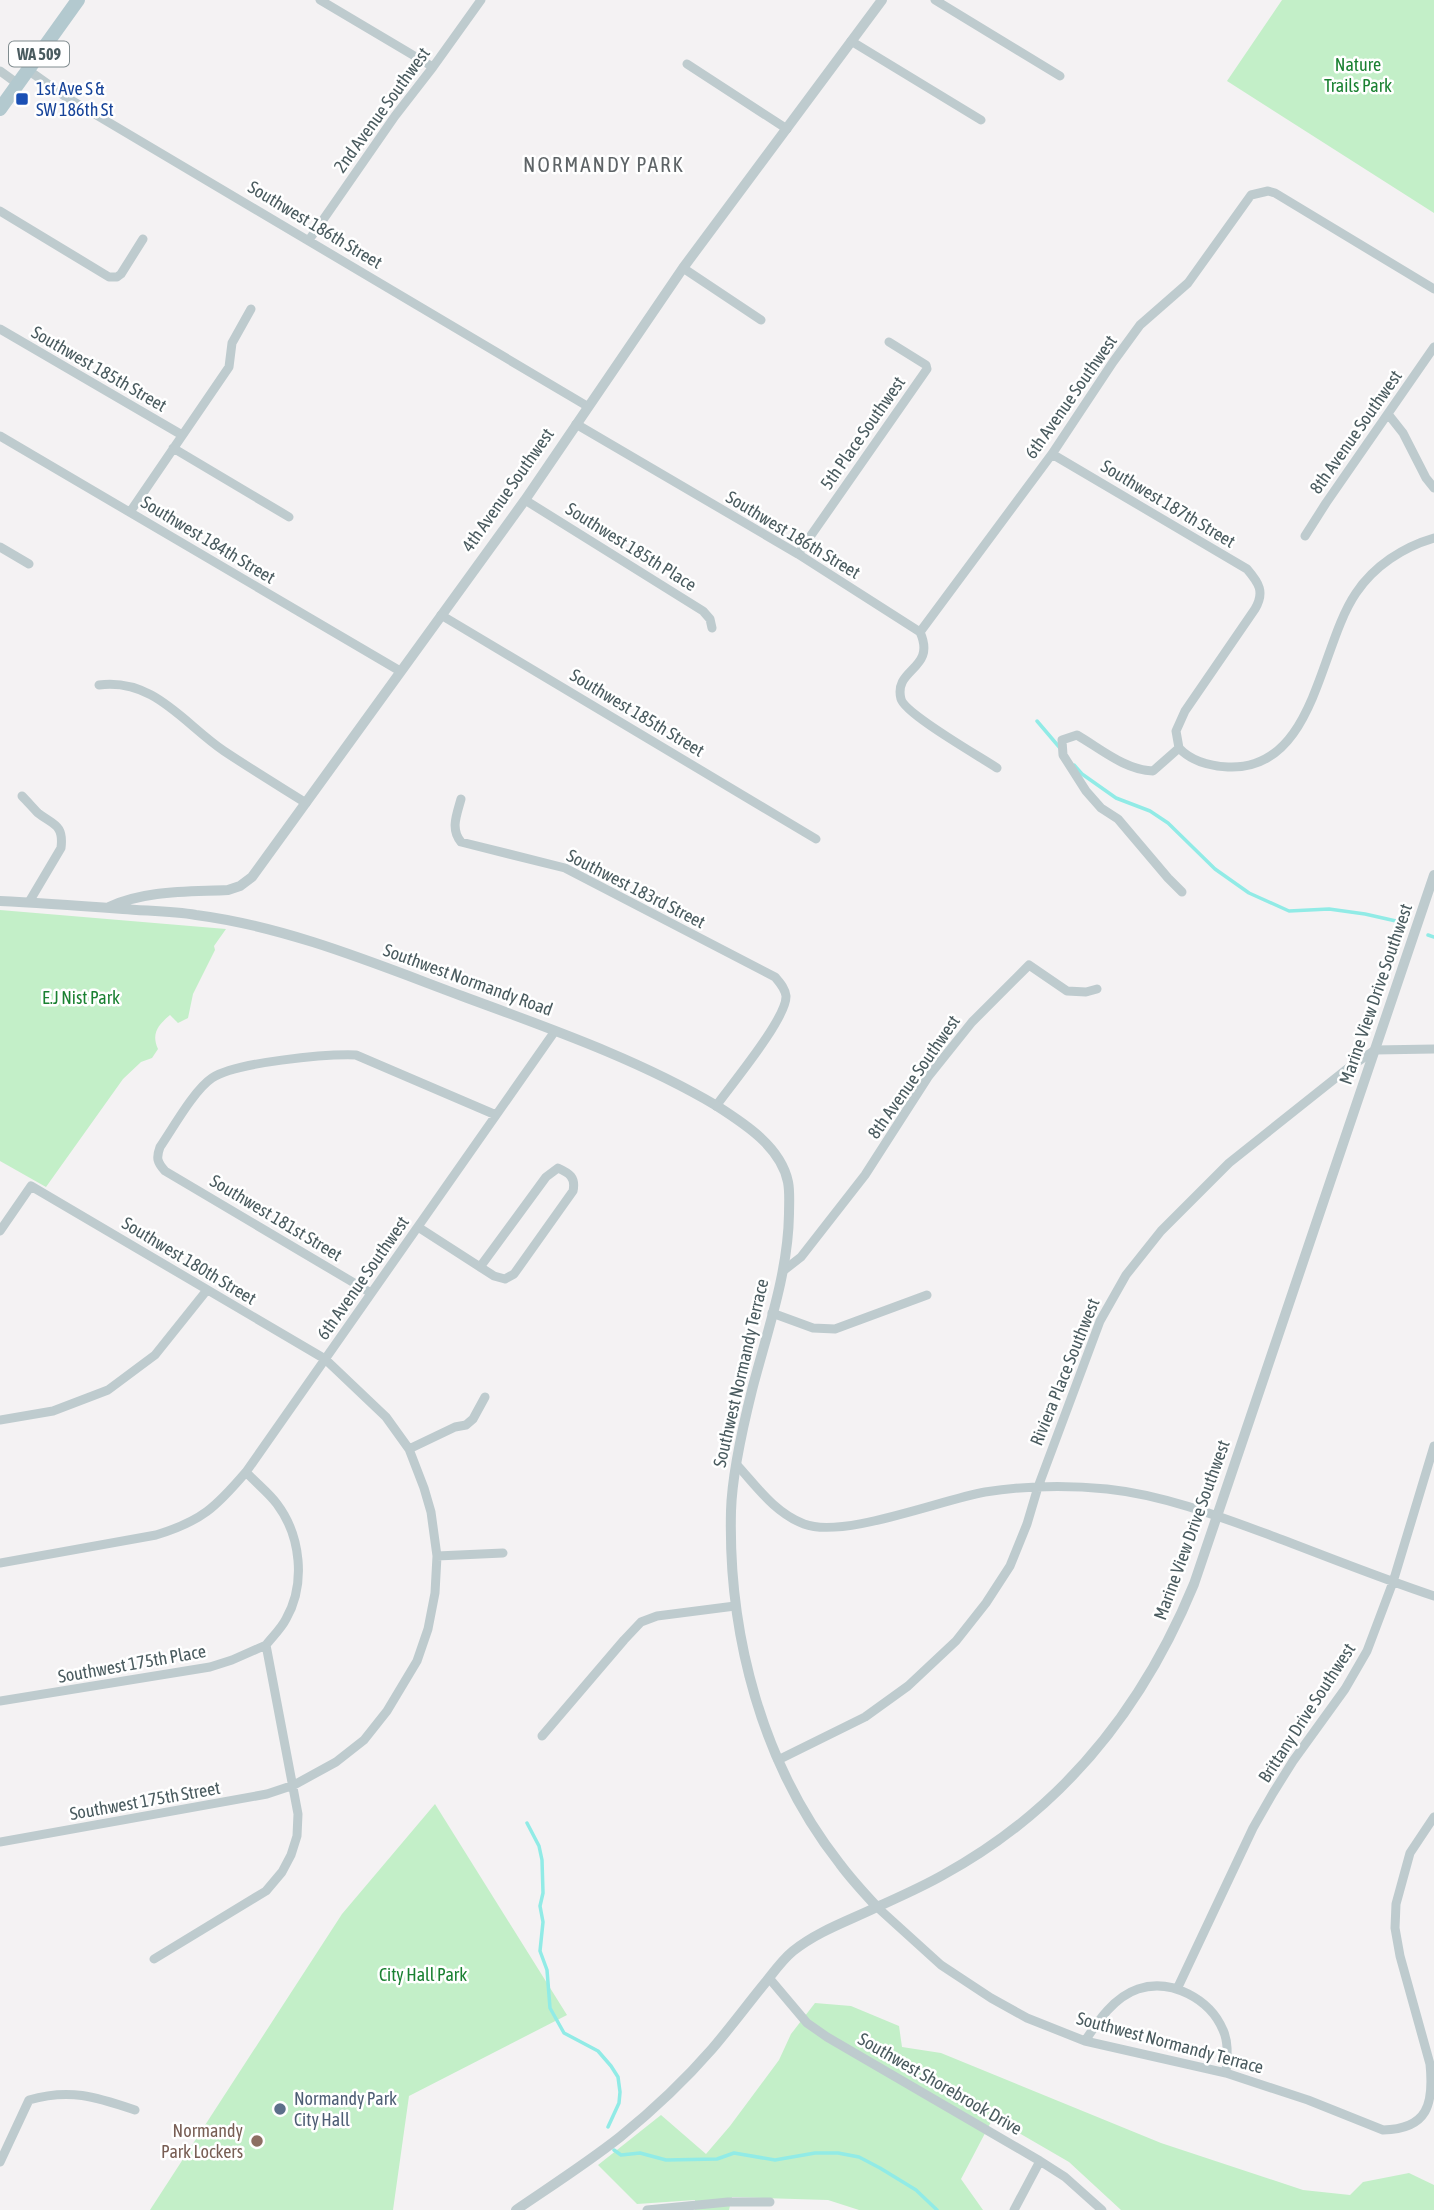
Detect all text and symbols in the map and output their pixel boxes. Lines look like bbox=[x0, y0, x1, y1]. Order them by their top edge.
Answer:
road number: WA 509 bbox=[9, 42, 69, 66]
street label: 2nd Avenue Southwest bbox=[329, 43, 434, 176]
park label: Nature Trails Park bbox=[1324, 54, 1392, 96]
place label: 1st Ave S & SW 186th St bbox=[36, 78, 114, 120]
marker: 1st Ave S & SW 186th St bbox=[14, 91, 30, 107]
district label: NORMANDY PARK bbox=[523, 152, 685, 176]
street label: Southwest 186th Street bbox=[244, 176, 386, 273]
street label: Southwest 185th Street bbox=[28, 321, 171, 416]
street label: 6th Avenue Southwest bbox=[1020, 331, 1121, 463]
street label: 8th Avenue Southwest bbox=[1305, 366, 1406, 498]
street label: 5th Place Southwest bbox=[816, 372, 909, 493]
street label: 4th Avenue Southwest bbox=[457, 424, 558, 556]
street label: Southwest 187th Street bbox=[1097, 455, 1239, 552]
street label: Southwest 186th Street bbox=[722, 486, 864, 583]
street label: Southwest 184th Street bbox=[137, 491, 279, 588]
street label: Southwest 185th Place bbox=[562, 498, 700, 595]
street label: Southwest 185th Street bbox=[566, 664, 708, 761]
street label: Southwest 183rd Street bbox=[563, 845, 709, 933]
street label: Marine View Drive Southwest bbox=[1335, 901, 1416, 1087]
street label: Southwest Normandy Road bbox=[381, 939, 556, 1020]
park label: E.J Nist Park bbox=[42, 987, 120, 1008]
street label: 8th Avenue Southwest bbox=[863, 1011, 964, 1143]
street label: Southwest 181st Street bbox=[206, 1170, 346, 1265]
street label: Southwest 180th Street bbox=[118, 1212, 260, 1309]
street label: 6th Avenue Southwest bbox=[312, 1212, 413, 1344]
street label: Southwest Normandy Terrace bbox=[709, 1277, 772, 1469]
street label: Riviera Place Southwest bbox=[1025, 1295, 1104, 1448]
street label: Marine View Drive Southwest bbox=[1149, 1437, 1234, 1623]
street label: Brittany Drive Southwest bbox=[1254, 1639, 1359, 1786]
street label: Southwest 175th Place bbox=[56, 1640, 208, 1687]
street label: Southwest 175th Street bbox=[68, 1777, 222, 1824]
park label: City Hall Park bbox=[379, 1964, 467, 1985]
street label: Southwest Normandy Terrace bbox=[1074, 2007, 1266, 2078]
street label: Southwest Shorebrook Drive bbox=[855, 2028, 1026, 2139]
place label: Normandy Park City Hall bbox=[294, 2088, 397, 2130]
marker: Normandy Park City Hall bbox=[272, 2101, 288, 2117]
place label: Normandy Park Lockers bbox=[161, 2120, 243, 2162]
marker: Normandy Park Lockers bbox=[249, 2133, 265, 2149]

